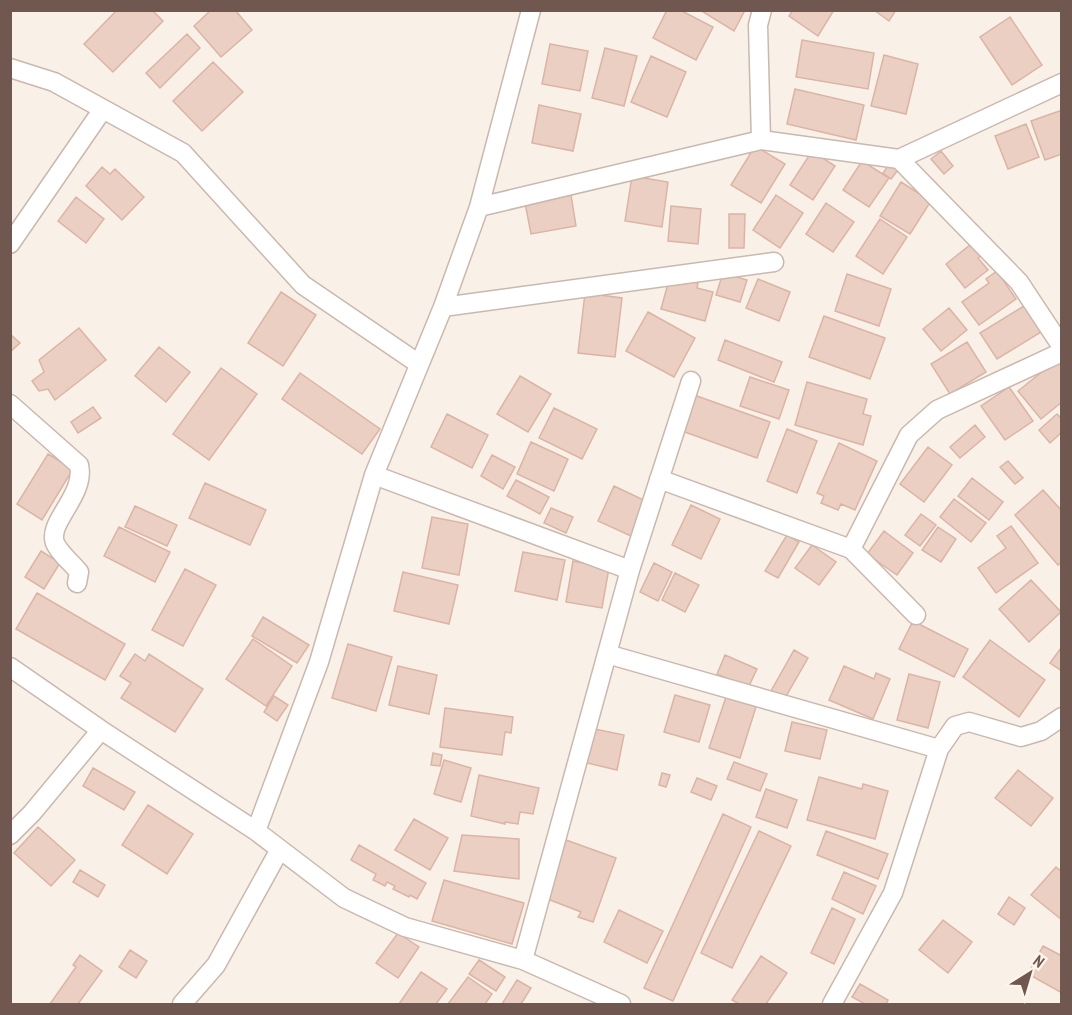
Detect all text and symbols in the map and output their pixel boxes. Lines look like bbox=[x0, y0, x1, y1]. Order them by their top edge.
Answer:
north arrow bbox=[1000, 943, 1060, 1003]
text: N bbox=[1030, 950, 1048, 972]

